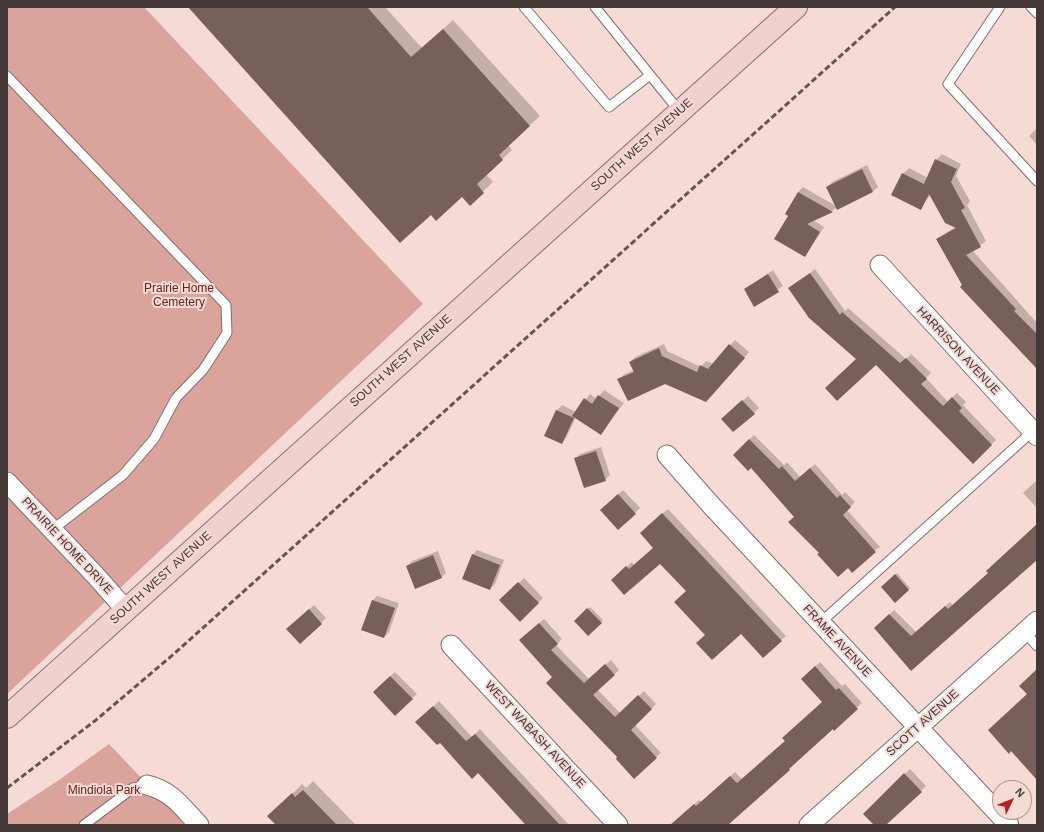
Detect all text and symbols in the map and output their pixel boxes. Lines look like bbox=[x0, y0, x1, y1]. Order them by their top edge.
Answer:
street label: SOUTH WEST AVENUE bbox=[588, 96, 696, 194]
park label: Prairie Home Cemetery bbox=[144, 282, 214, 310]
street label: HARRISON AVENUE bbox=[913, 304, 1003, 398]
street label: SOUTH WEST AVENUE bbox=[347, 312, 455, 410]
street label: PRAIRIE HOME DRIVE bbox=[18, 495, 116, 597]
street label: SOUTH WEST AVENUE bbox=[107, 529, 215, 627]
street label: FRAME AVENUE bbox=[800, 602, 874, 680]
street label: WEST WABASH AVENUE bbox=[482, 678, 588, 792]
street label: SCOTT AVENUE bbox=[884, 687, 962, 759]
north arrow bbox=[992, 780, 1032, 820]
park label: Mindiola Park bbox=[68, 784, 140, 798]
text: N bbox=[1013, 785, 1027, 799]

